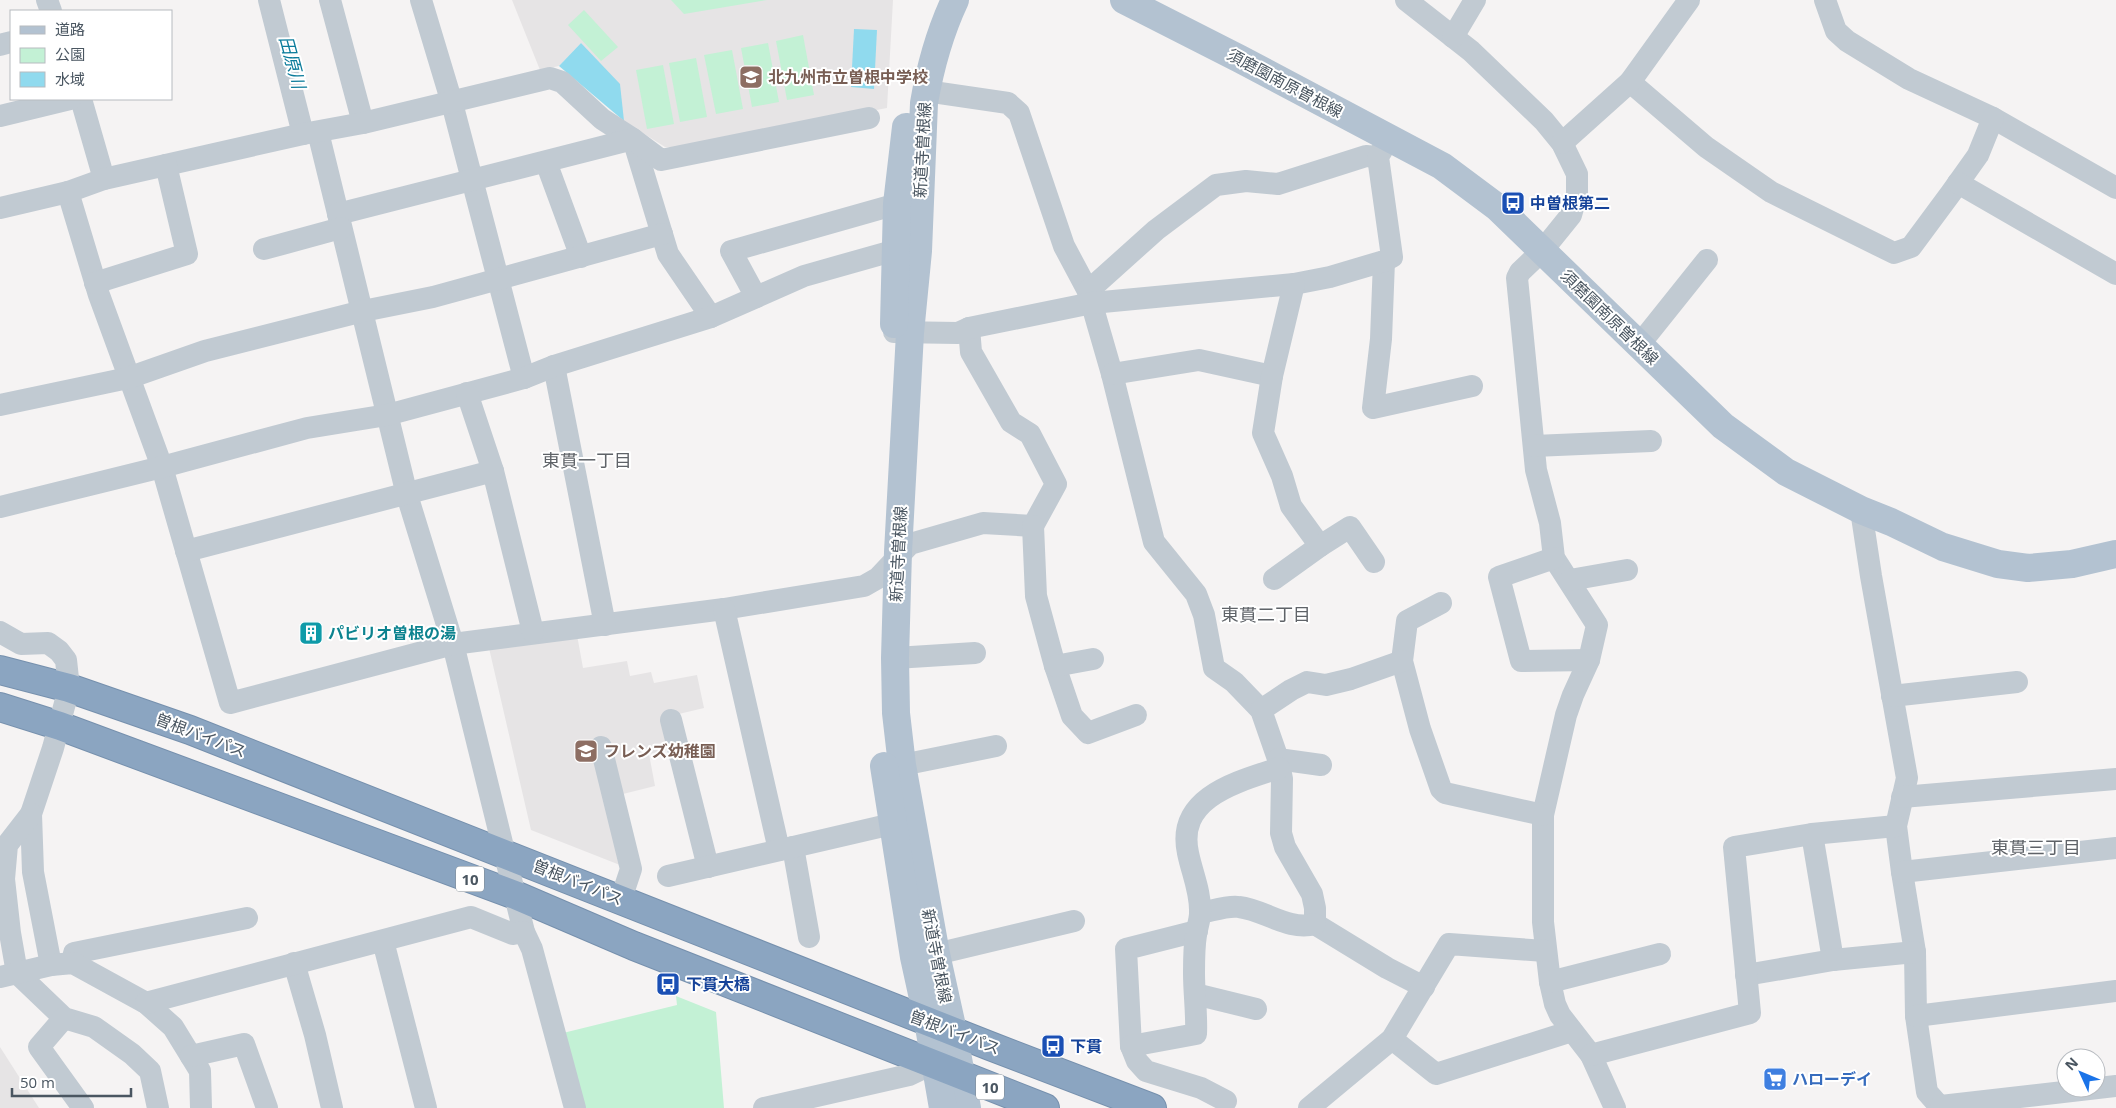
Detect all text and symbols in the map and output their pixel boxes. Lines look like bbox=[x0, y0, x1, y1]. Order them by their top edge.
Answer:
legend bbox=[10, 10, 172, 100]
text: 道路 bbox=[55, 19, 85, 39]
water label: 田原川 bbox=[274, 33, 312, 93]
street label: 須磨園南原曽根線 bbox=[1223, 43, 1347, 123]
text: 公園 bbox=[55, 44, 85, 64]
school or university icon: 北九州市立曽根中学校 bbox=[738, 64, 764, 90]
place label: 北九州市立曽根中学校 bbox=[768, 66, 928, 88]
text: 水域 bbox=[55, 69, 85, 89]
street label: 新道寺曽根線 bbox=[909, 101, 935, 199]
bus stop icon: 中曽根第二 bbox=[1500, 190, 1526, 216]
place label: 中曽根第二 bbox=[1530, 192, 1610, 214]
street label: 須磨園南原曽根線 bbox=[1556, 265, 1664, 369]
district label: 東貫一丁目 bbox=[542, 448, 632, 472]
street label: 新道寺曽根線 bbox=[885, 505, 911, 603]
district label: 東貫二丁目 bbox=[1221, 602, 1311, 626]
building icon: パビリオ曽根の湯 bbox=[298, 620, 324, 646]
place label: パビリオ曽根の湯 bbox=[328, 622, 456, 644]
street label: 曽根バイパス bbox=[152, 708, 250, 762]
school or university icon: フレンズ幼稚園 bbox=[573, 738, 599, 764]
place label: フレンズ幼稚園 bbox=[604, 740, 716, 762]
district label: 東貫三丁目 bbox=[1991, 835, 2081, 859]
street label: 曽根バイパス bbox=[530, 854, 626, 910]
road number: 10 bbox=[456, 866, 484, 892]
street label: 新道寺曽根線 bbox=[917, 907, 957, 1005]
bus stop icon: 下貫大橋 bbox=[655, 971, 681, 997]
place label: 下貫大橋 bbox=[686, 973, 750, 995]
street label: 曽根バイパス bbox=[906, 1005, 1004, 1059]
bus stop icon: 下貫 bbox=[1040, 1033, 1066, 1059]
place label: 下貫 bbox=[1070, 1035, 1102, 1057]
north arrow bbox=[2056, 1048, 2106, 1098]
text: N bbox=[2060, 1053, 2082, 1074]
scale bar bbox=[12, 1066, 131, 1098]
supermarket icon: ハローデイ bbox=[1762, 1066, 1788, 1092]
place label: ハローデイ bbox=[1792, 1068, 1872, 1090]
text: 50 m bbox=[20, 1072, 55, 1092]
road number: 10 bbox=[976, 1074, 1004, 1100]

